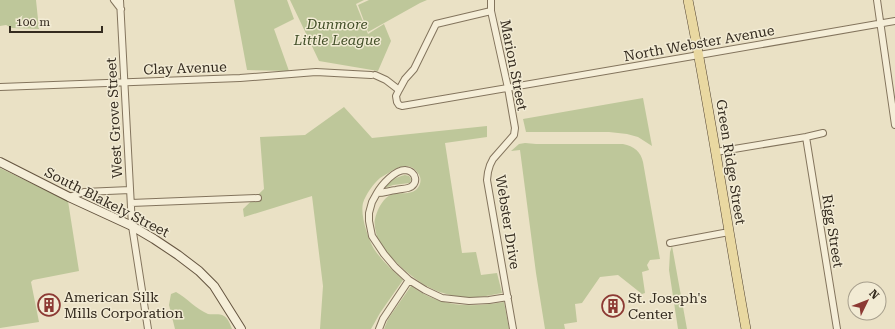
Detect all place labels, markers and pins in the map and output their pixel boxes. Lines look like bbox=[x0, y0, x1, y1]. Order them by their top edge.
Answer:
place label: American Silk Mills Corporation bbox=[64, 289, 183, 321]
place label: St. Joseph's Center bbox=[628, 290, 707, 322]
building icon: American Silk Mills Corporation bbox=[36, 292, 62, 318]
building icon: St. Joseph's Center bbox=[600, 293, 626, 319]

